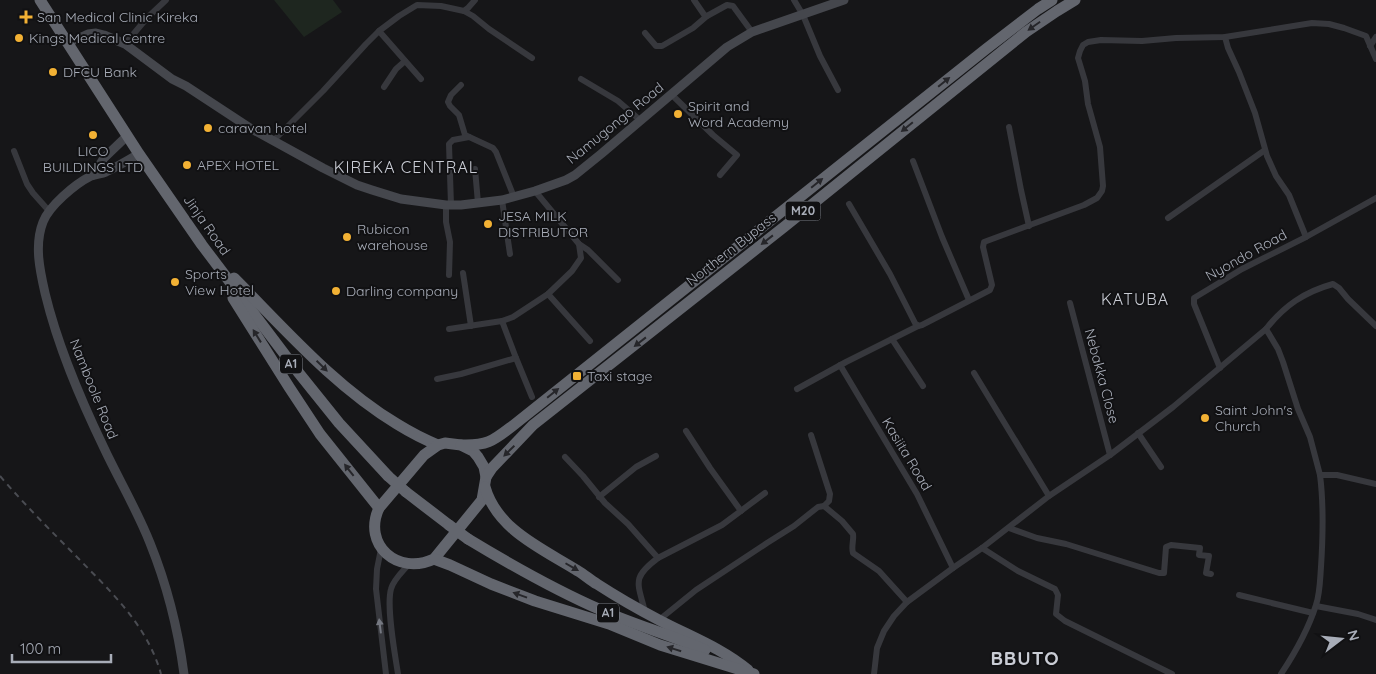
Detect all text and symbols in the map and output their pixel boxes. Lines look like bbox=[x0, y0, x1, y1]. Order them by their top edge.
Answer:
place label: San Medical Clinic Kireka bbox=[37, 8, 198, 26]
marker: San Medical Clinic Kireka bbox=[19, 10, 33, 24]
one-way arrow bbox=[1028, 21, 1041, 32]
place label: Kings Medical Centre bbox=[29, 29, 165, 47]
marker: Kings Medical Centre bbox=[13, 32, 25, 44]
place label: DFCU Bank bbox=[63, 63, 137, 81]
marker: DFCU Bank bbox=[47, 66, 59, 78]
one-way arrow bbox=[938, 76, 951, 87]
street label: Namugongo Road bbox=[563, 78, 667, 168]
place label: Spirit and Word Academy bbox=[688, 97, 789, 131]
marker: Spirit and Word Academy bbox=[672, 108, 684, 120]
place label: caravan hotel bbox=[218, 119, 307, 137]
marker: caravan hotel bbox=[202, 122, 214, 134]
one-way arrow bbox=[901, 122, 914, 133]
marker: LICO BUILDINGS LTD bbox=[87, 129, 99, 141]
place label: LICO BUILDINGS LTD bbox=[43, 142, 143, 176]
place label: APEX HOTEL bbox=[197, 156, 280, 174]
district label: KIREKA CENTRAL bbox=[334, 157, 478, 177]
marker: APEX HOTEL bbox=[181, 159, 193, 171]
one-way arrow bbox=[811, 178, 824, 189]
street label: Jinja Road bbox=[180, 191, 234, 259]
road number: M20 bbox=[786, 202, 820, 220]
place label: JESA MILK DISTRIBUTOR bbox=[498, 207, 588, 241]
street label: Northern Bypass bbox=[682, 208, 780, 290]
marker: JESA MILK DISTRIBUTOR bbox=[482, 218, 494, 230]
place label: Rubicon warehouse bbox=[357, 220, 428, 254]
street label: Nyondo Road bbox=[1202, 225, 1290, 285]
marker: Rubicon warehouse bbox=[341, 231, 353, 243]
one-way arrow bbox=[761, 235, 774, 246]
place label: Sports View Hotel bbox=[185, 265, 254, 299]
marker: Sports View Hotel bbox=[169, 276, 181, 288]
place label: Darling company bbox=[346, 282, 458, 300]
marker: Darling company bbox=[330, 285, 342, 297]
district label: KATUBA bbox=[1101, 289, 1169, 309]
street label: Nebakka Close bbox=[1081, 327, 1123, 425]
one-way arrow bbox=[252, 329, 261, 343]
street label: Namboole Road bbox=[66, 336, 122, 442]
one-way arrow bbox=[634, 336, 647, 347]
road number: A1 bbox=[280, 354, 302, 374]
one-way arrow bbox=[316, 360, 328, 372]
place label: Taxi stage bbox=[587, 367, 652, 385]
marker: Taxi stage bbox=[571, 370, 583, 382]
one-way arrow bbox=[547, 388, 560, 399]
place label: Saint John's Church bbox=[1215, 401, 1293, 435]
marker: Saint John's Church bbox=[1199, 412, 1211, 424]
street label: Kasiita Road bbox=[878, 414, 936, 494]
one-way arrow bbox=[504, 444, 516, 456]
one-way arrow bbox=[344, 463, 354, 476]
one-way arrow bbox=[564, 563, 579, 571]
one-way arrow bbox=[513, 591, 528, 598]
road number: A1 bbox=[597, 604, 619, 622]
north arrow bbox=[1316, 614, 1366, 664]
one-way arrow bbox=[376, 617, 384, 633]
text: N bbox=[1343, 628, 1364, 643]
scale bar bbox=[12, 632, 111, 664]
text: 100 m bbox=[20, 639, 61, 658]
one-way arrow bbox=[666, 645, 681, 652]
district label: BBUTO bbox=[990, 646, 1060, 670]

